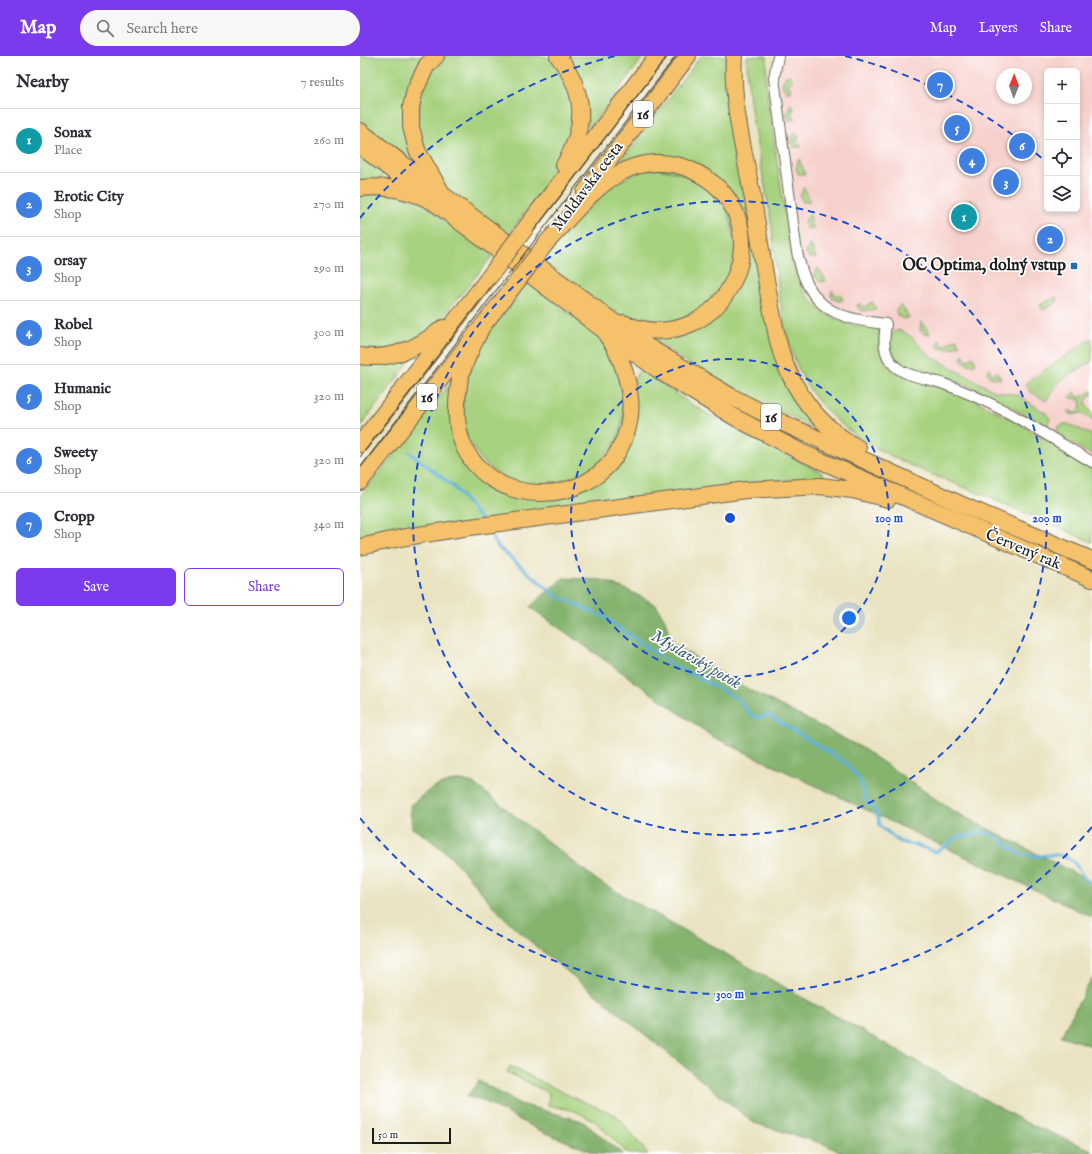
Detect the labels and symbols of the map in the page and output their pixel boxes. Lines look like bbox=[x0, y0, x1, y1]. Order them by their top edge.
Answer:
north arrow bbox=[996, 68, 1032, 104]
pin: 7 bbox=[927, 70, 953, 100]
road number: 16 bbox=[633, 101, 653, 127]
pin: 5 bbox=[944, 113, 970, 143]
pin: 6 bbox=[1009, 131, 1035, 161]
street label: Moldavská cesta bbox=[548, 138, 628, 236]
pin: 4 bbox=[959, 146, 985, 176]
pin: 3 bbox=[993, 167, 1019, 197]
pin: 1 bbox=[951, 202, 977, 232]
pin: 2 bbox=[1037, 224, 1063, 254]
place label: OC Optima, dolný vstup bbox=[902, 256, 1066, 276]
marker: OC Optima, dolný vstup bbox=[1069, 261, 1079, 271]
road number: 16 bbox=[417, 384, 437, 410]
road number: 16 bbox=[761, 404, 781, 430]
centre of rings bbox=[723, 511, 737, 525]
text: 100 m bbox=[875, 511, 904, 526]
text: 200 m bbox=[1032, 511, 1062, 526]
street label: Červený rak bbox=[982, 523, 1065, 575]
your location bbox=[839, 608, 859, 628]
water label: Myslavský potok bbox=[647, 626, 745, 694]
text: 300 m bbox=[716, 987, 745, 1002]
scale bar bbox=[372, 1126, 451, 1145]

